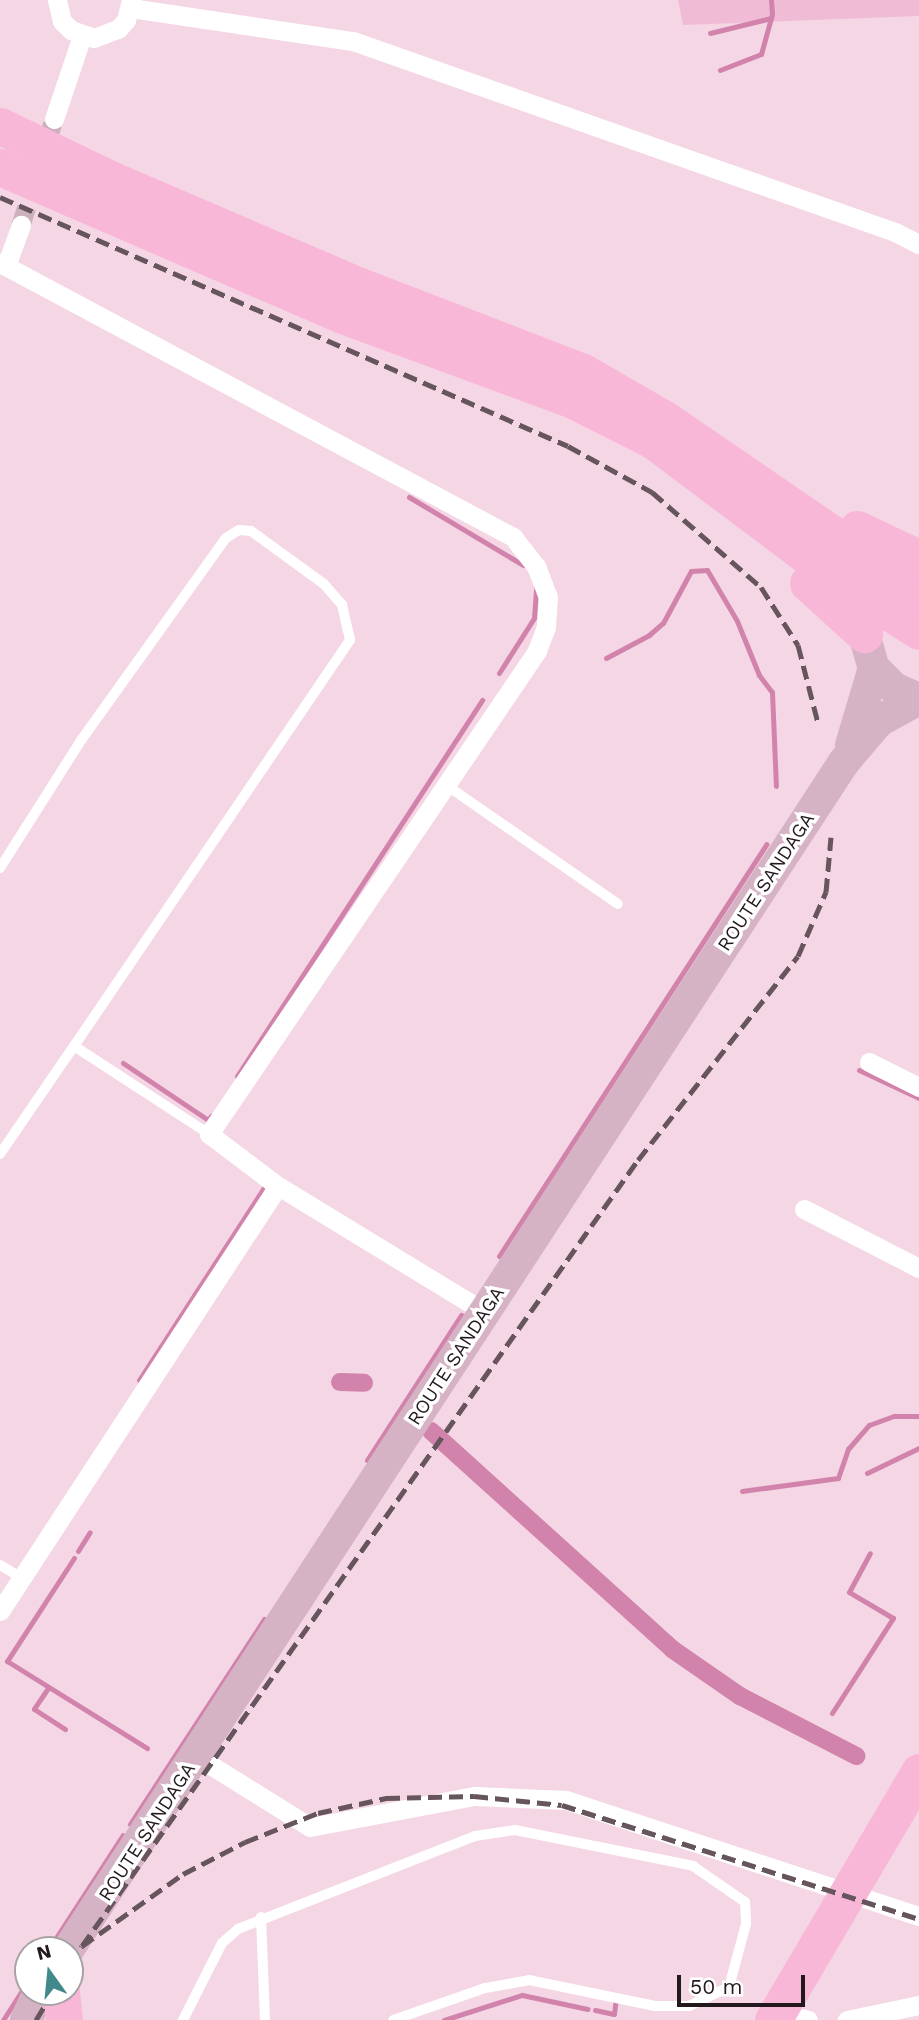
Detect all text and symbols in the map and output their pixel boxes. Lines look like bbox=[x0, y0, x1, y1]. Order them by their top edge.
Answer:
street label: ROUTE SANDAGA bbox=[713, 809, 819, 955]
street label: ROUTE SANDAGA bbox=[403, 1283, 509, 1429]
street label: ROUTE SANDAGA bbox=[94, 1759, 200, 1905]
north arrow bbox=[14, 1936, 84, 2006]
text: N bbox=[34, 1939, 54, 1965]
scale bar bbox=[681, 1960, 809, 2004]
text: 50 m bbox=[690, 1974, 742, 1999]

